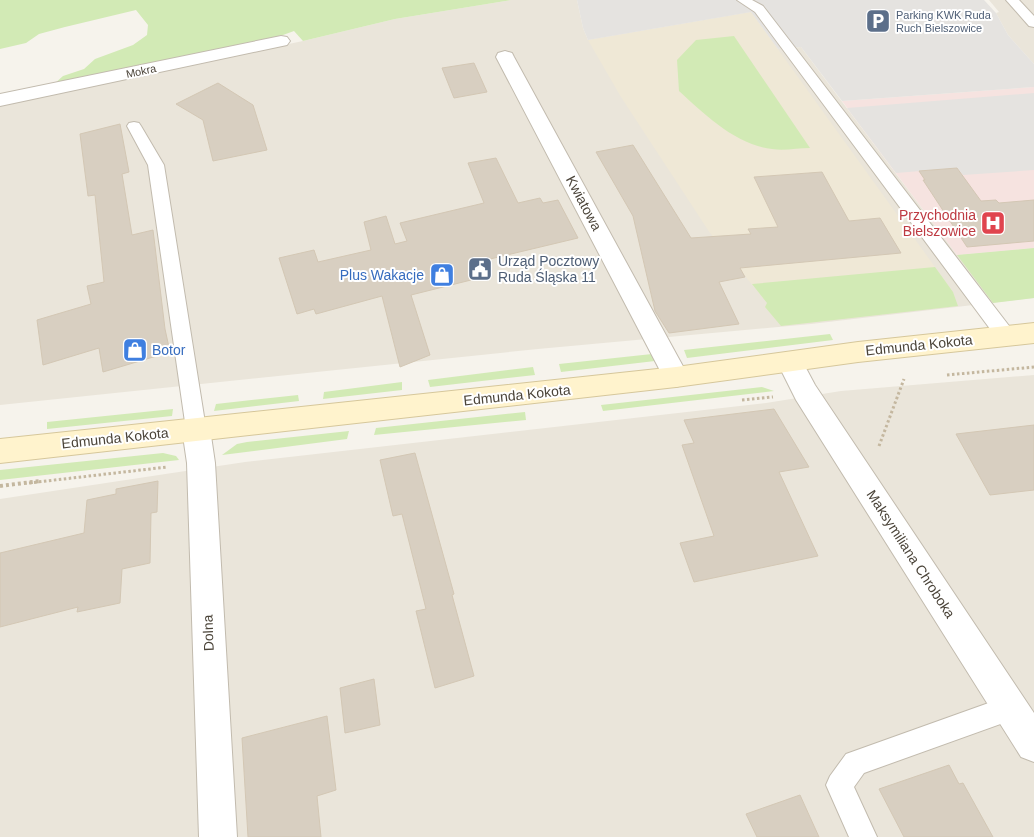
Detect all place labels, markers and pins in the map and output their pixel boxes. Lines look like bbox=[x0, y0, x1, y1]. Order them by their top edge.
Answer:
parking icon: Parking KWK Ruda Ruch Bielszowice bbox=[865, 8, 891, 34]
place label: Parking KWK Ruda Ruch Bielszowice bbox=[896, 9, 992, 34]
place label: Przychodnia Bielszowice bbox=[899, 207, 976, 239]
hospital icon: Przychodnia Bielszowice bbox=[980, 210, 1006, 236]
place label: Urząd Pocztowy Ruda Śląska 11 bbox=[498, 253, 599, 285]
public building icon: Urząd Pocztowy Ruda Śląska 11 bbox=[467, 256, 493, 282]
shop icon: Plus Wakacje bbox=[429, 262, 455, 288]
place label: Plus Wakacje bbox=[340, 267, 424, 283]
shop icon: Botor bbox=[122, 337, 148, 363]
place label: Botor bbox=[152, 342, 186, 358]

